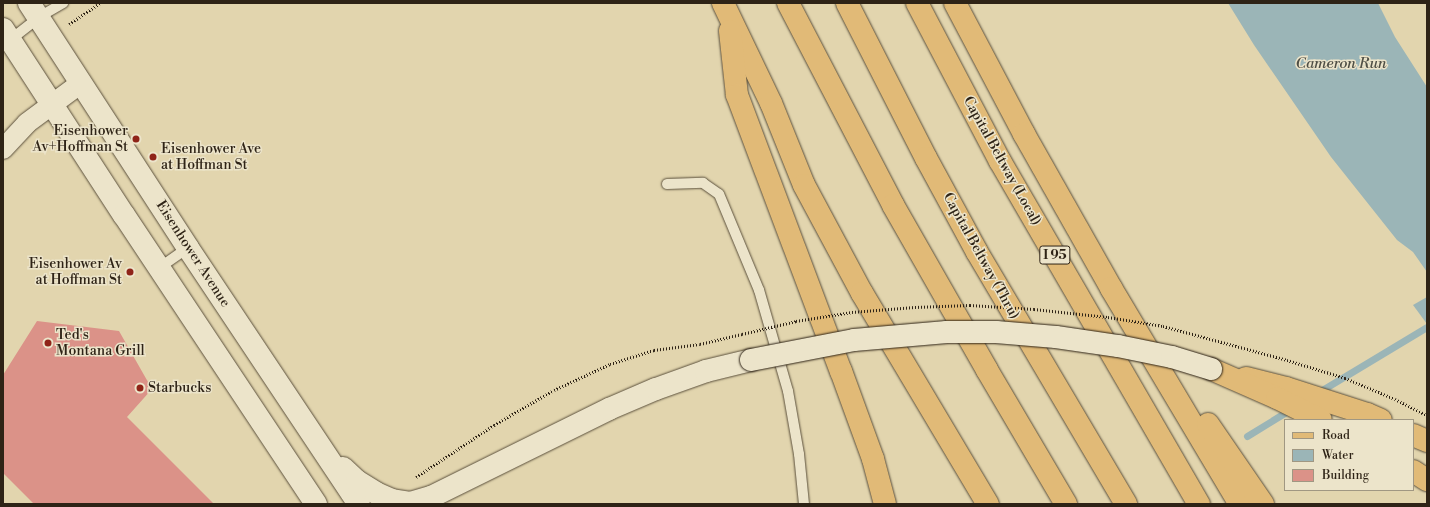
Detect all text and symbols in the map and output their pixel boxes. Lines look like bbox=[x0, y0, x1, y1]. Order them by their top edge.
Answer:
water label: Cameron Run bbox=[1296, 55, 1386, 73]
street label: Capital Beltway (Local) bbox=[960, 94, 1044, 228]
place label: Eisenhower Av+Hoffman St bbox=[33, 123, 128, 156]
marker: Eisenhower Av+Hoffman St bbox=[131, 134, 141, 144]
place label: Eisenhower Ave at Hoffman St bbox=[161, 141, 261, 174]
marker: Eisenhower Ave at Hoffman St bbox=[148, 152, 158, 162]
street label: Capital Beltway (Thru) bbox=[939, 190, 1023, 322]
street label: Eisenhower Avenue bbox=[152, 198, 234, 310]
road number: I 95 bbox=[1039, 244, 1071, 266]
place label: Eisenhower Av at Hoffman St bbox=[29, 256, 122, 288]
marker: Eisenhower Av at Hoffman St bbox=[125, 267, 135, 277]
place label: Ted's Montana Grill bbox=[56, 327, 145, 360]
marker: Ted's Montana Grill bbox=[43, 338, 53, 348]
place label: Starbucks bbox=[148, 380, 211, 396]
marker: Starbucks bbox=[135, 383, 145, 393]
legend bbox=[1284, 419, 1414, 491]
text: Road bbox=[1322, 428, 1350, 443]
text: Water bbox=[1322, 448, 1354, 463]
text: Building bbox=[1322, 468, 1369, 483]

